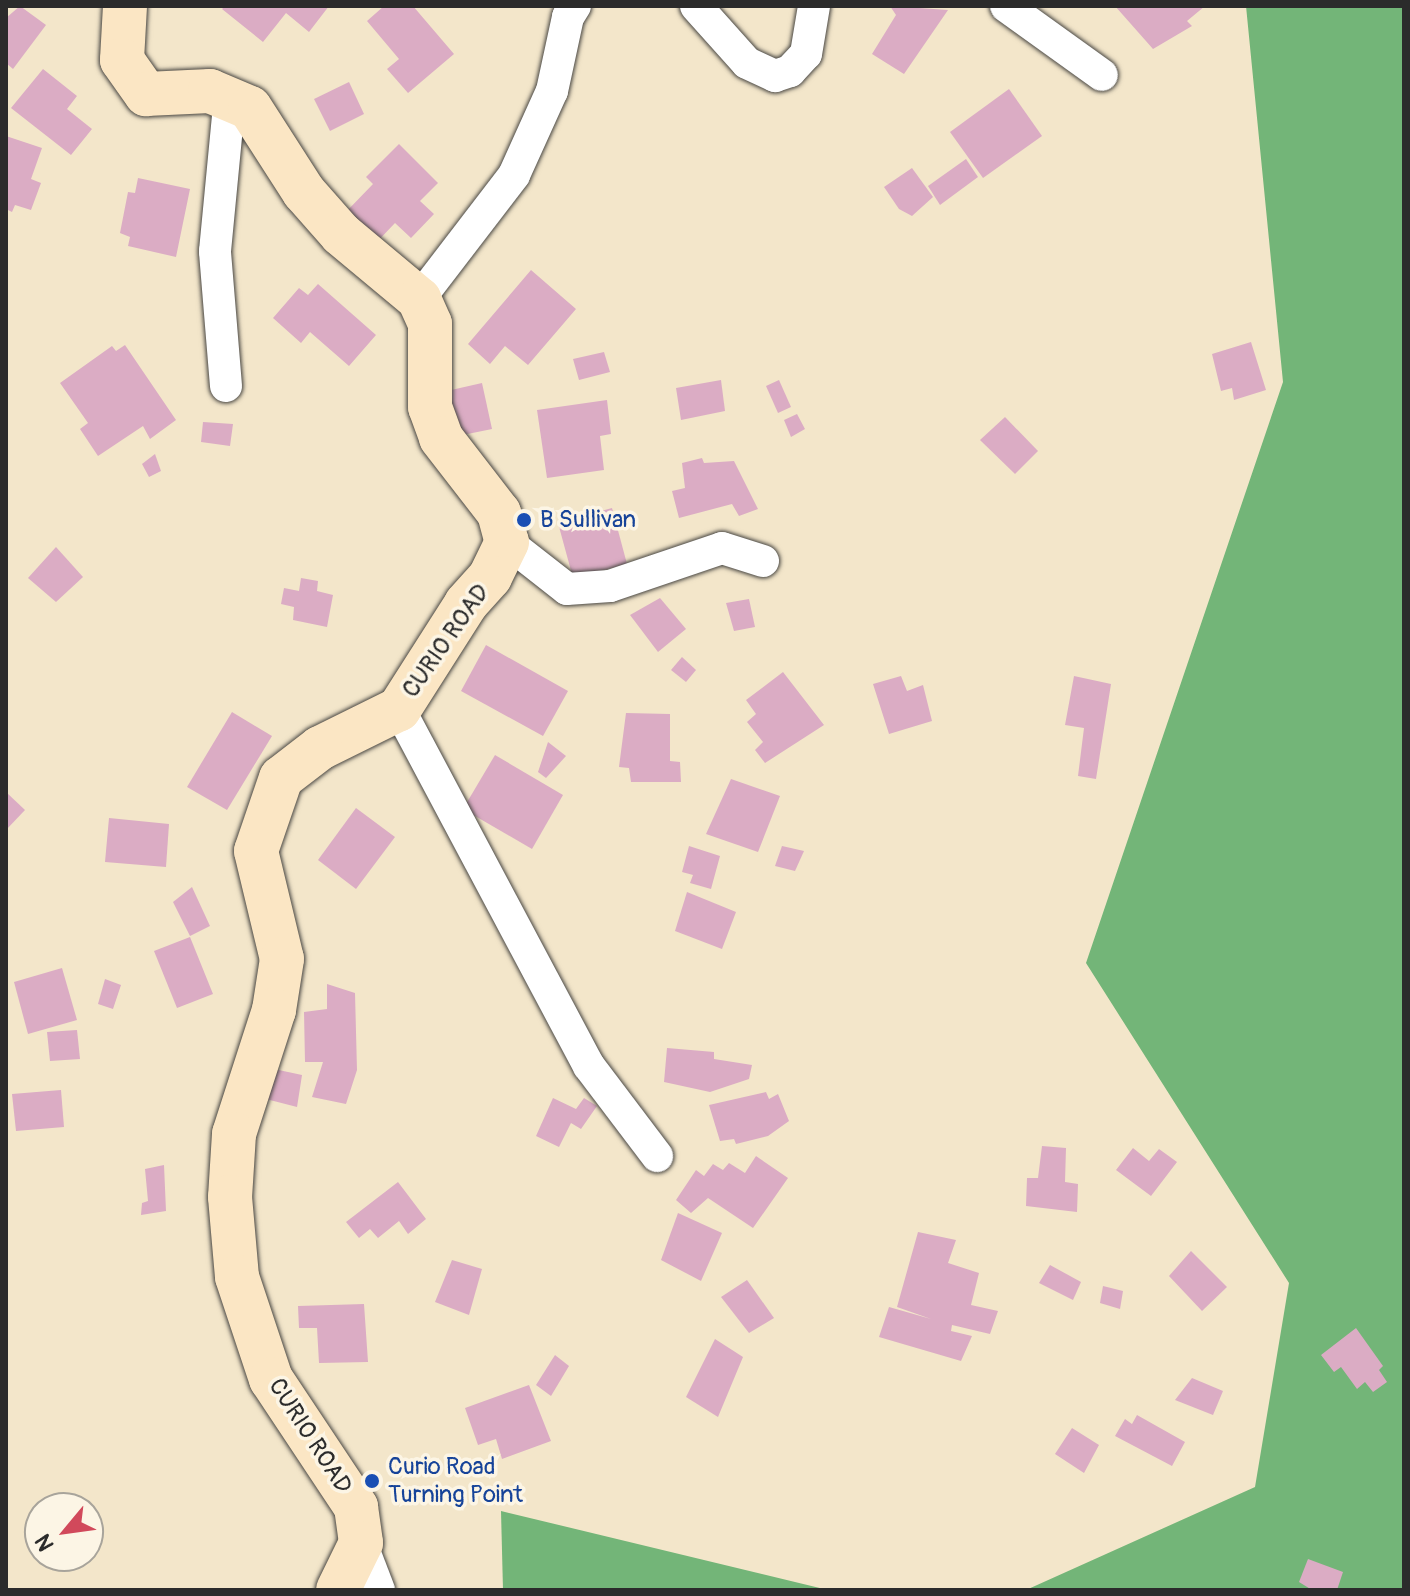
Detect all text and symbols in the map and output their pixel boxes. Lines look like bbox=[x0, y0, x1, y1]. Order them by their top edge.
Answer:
place label: B Sullivan bbox=[540, 506, 636, 534]
marker: B Sullivan bbox=[515, 511, 533, 529]
street label: CURIO ROAD bbox=[396, 579, 496, 703]
street label: CURIO ROAD bbox=[262, 1373, 358, 1499]
place label: Curio Road Turning Point bbox=[388, 1453, 523, 1509]
marker: Curio Road Turning Point bbox=[363, 1472, 381, 1490]
north arrow bbox=[24, 1492, 104, 1572]
text: N bbox=[29, 1529, 61, 1556]

